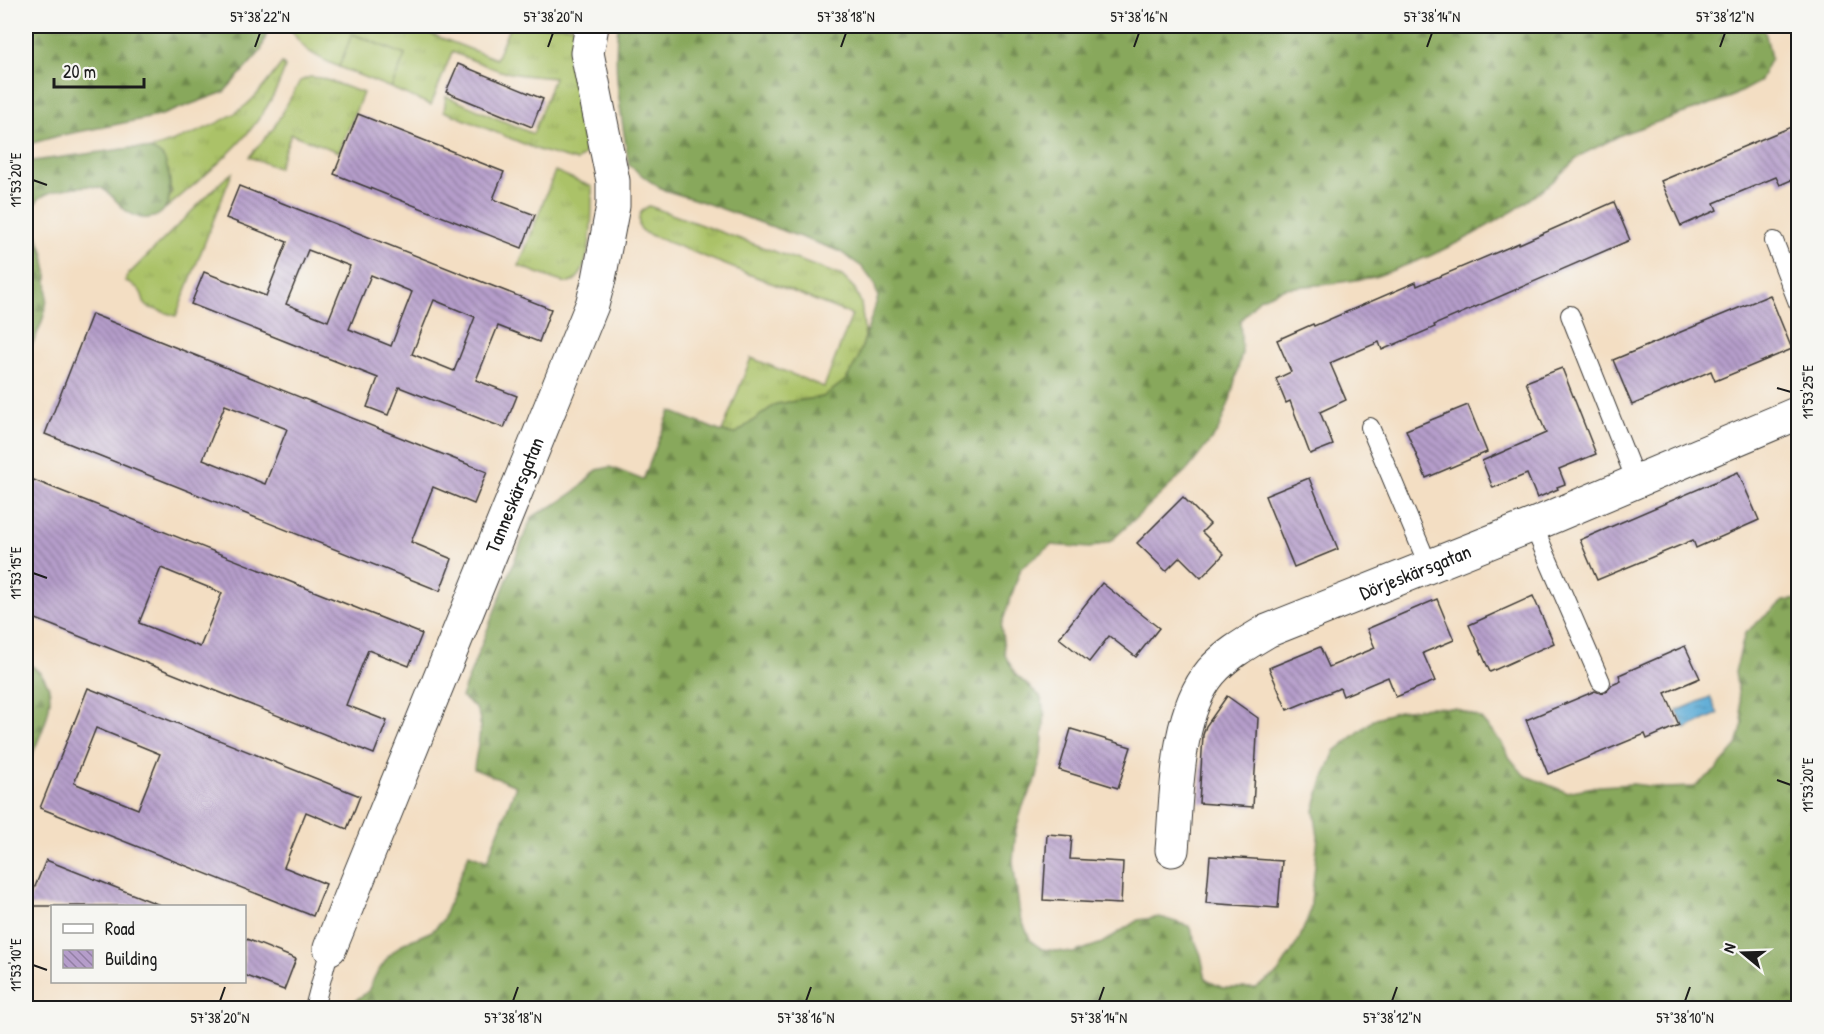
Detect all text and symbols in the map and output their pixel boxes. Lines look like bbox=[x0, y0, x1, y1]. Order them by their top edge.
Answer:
text: 57°38'22"N bbox=[230, 6, 290, 27]
text: 57°38'20"N bbox=[523, 6, 583, 27]
text: 57°38'18"N bbox=[817, 6, 875, 27]
text: 57°38'16"N bbox=[1111, 6, 1167, 27]
text: 57°38'14"N bbox=[1404, 6, 1460, 27]
text: 57°38'12"N bbox=[1696, 6, 1754, 27]
scale bar bbox=[54, 51, 144, 89]
text: 20 m bbox=[63, 59, 96, 84]
text: 11°53'20"E bbox=[5, 152, 26, 207]
text: 11°53'25"E bbox=[1797, 364, 1818, 419]
street label: Tanneskärsgatan bbox=[478, 433, 550, 557]
street label: Dörjeskärsgatan bbox=[1355, 537, 1475, 606]
text: 11°53'15"E bbox=[5, 546, 26, 599]
text: 11°53'20"E bbox=[1797, 757, 1818, 812]
legend bbox=[51, 905, 246, 983]
text: Road bbox=[105, 916, 135, 941]
north arrow bbox=[1713, 923, 1773, 983]
text: 11°53'10"E bbox=[5, 938, 26, 992]
text: N bbox=[1717, 940, 1741, 956]
text: Building bbox=[105, 946, 157, 971]
text: 57°38'20"N bbox=[190, 1007, 250, 1028]
text: 57°38'18"N bbox=[484, 1007, 542, 1028]
text: 57°38'16"N bbox=[778, 1007, 834, 1028]
text: 57°38'14"N bbox=[1071, 1007, 1127, 1028]
text: 57°38'12"N bbox=[1363, 1007, 1421, 1028]
text: 57°38'10"N bbox=[1656, 1007, 1714, 1028]

